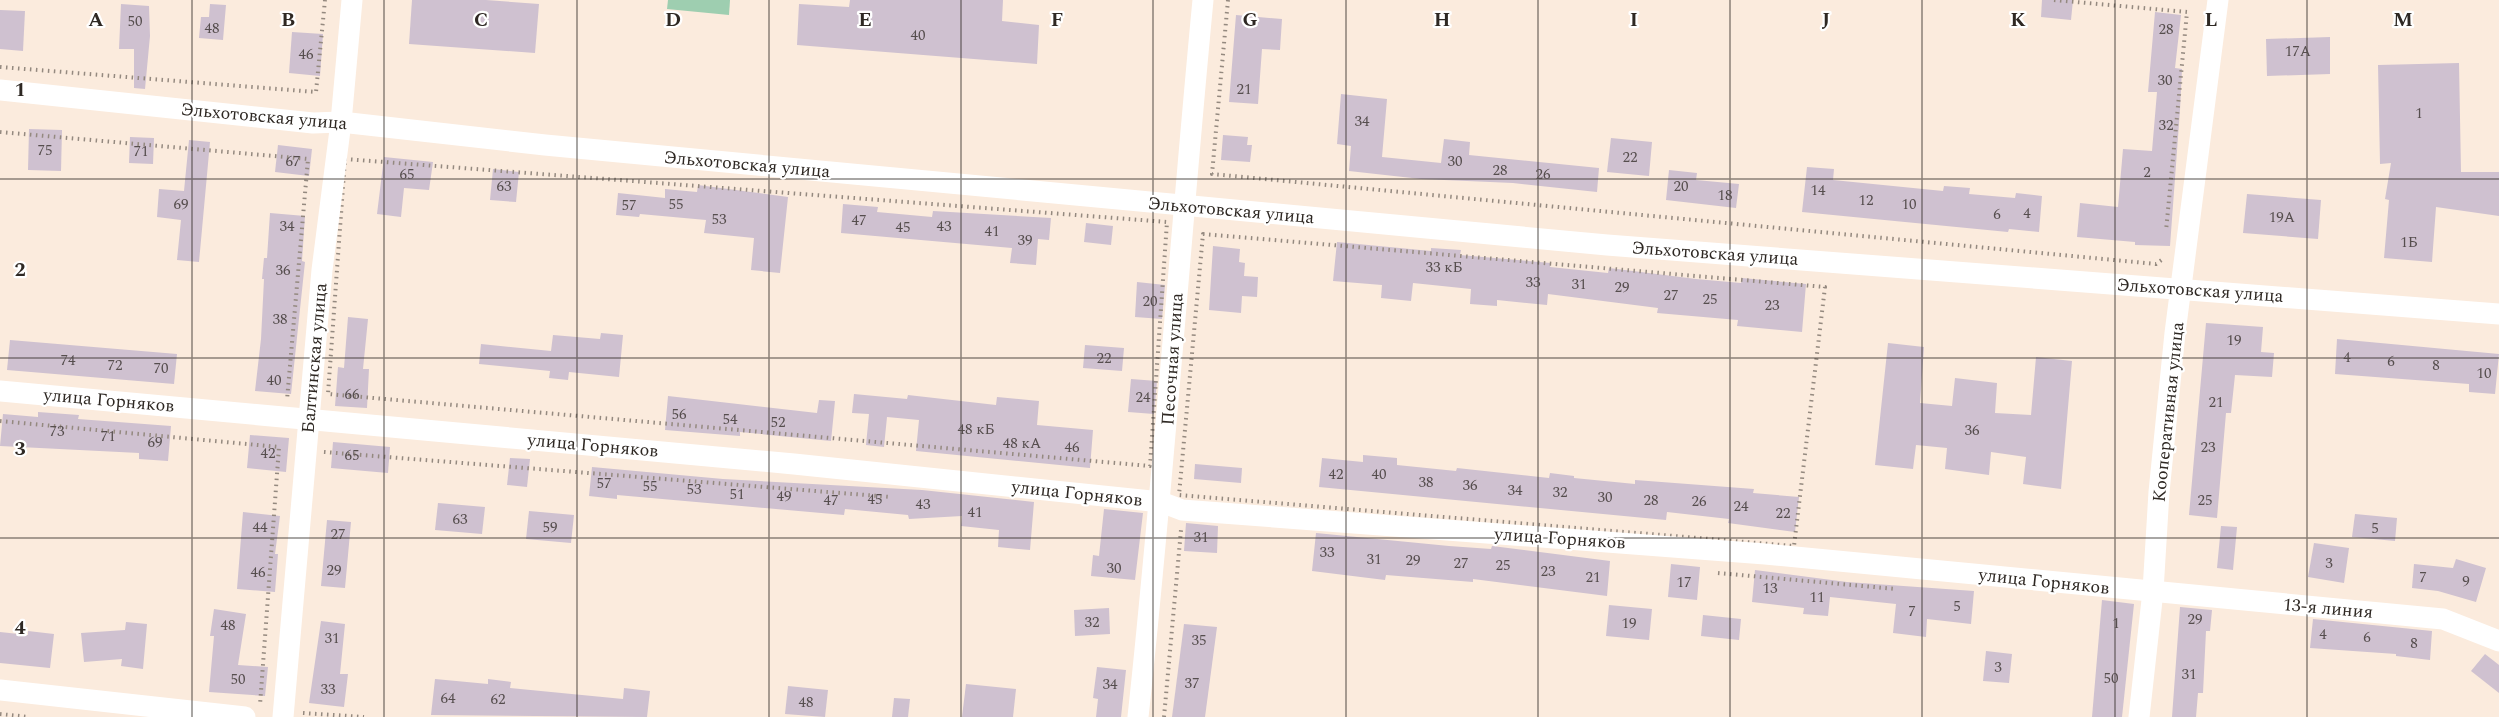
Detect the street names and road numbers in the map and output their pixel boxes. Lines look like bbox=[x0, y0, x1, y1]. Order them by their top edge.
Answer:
street label: Эльхотовская улица bbox=[179, 96, 349, 137]
street label: Эльхотовская улица bbox=[662, 144, 832, 185]
street label: Эльхотовская улица bbox=[1146, 190, 1316, 231]
street label: Эльхотовская улица bbox=[1631, 234, 1800, 273]
street label: Эльхотовская улица bbox=[2116, 271, 2285, 310]
street label: Балтинская улица bbox=[294, 282, 335, 434]
street label: Песочная улица bbox=[1154, 292, 1191, 426]
street label: Кооперативная улица bbox=[2146, 320, 2191, 504]
street label: улица Горняков bbox=[41, 381, 176, 420]
street label: улица Горняков bbox=[525, 426, 660, 465]
street label: улица Горняков bbox=[1009, 473, 1144, 514]
street label: улица Горняков bbox=[1493, 520, 1626, 557]
street label: улица Горняков bbox=[1976, 561, 2111, 602]
street label: 13-я линия bbox=[2282, 591, 2374, 626]

